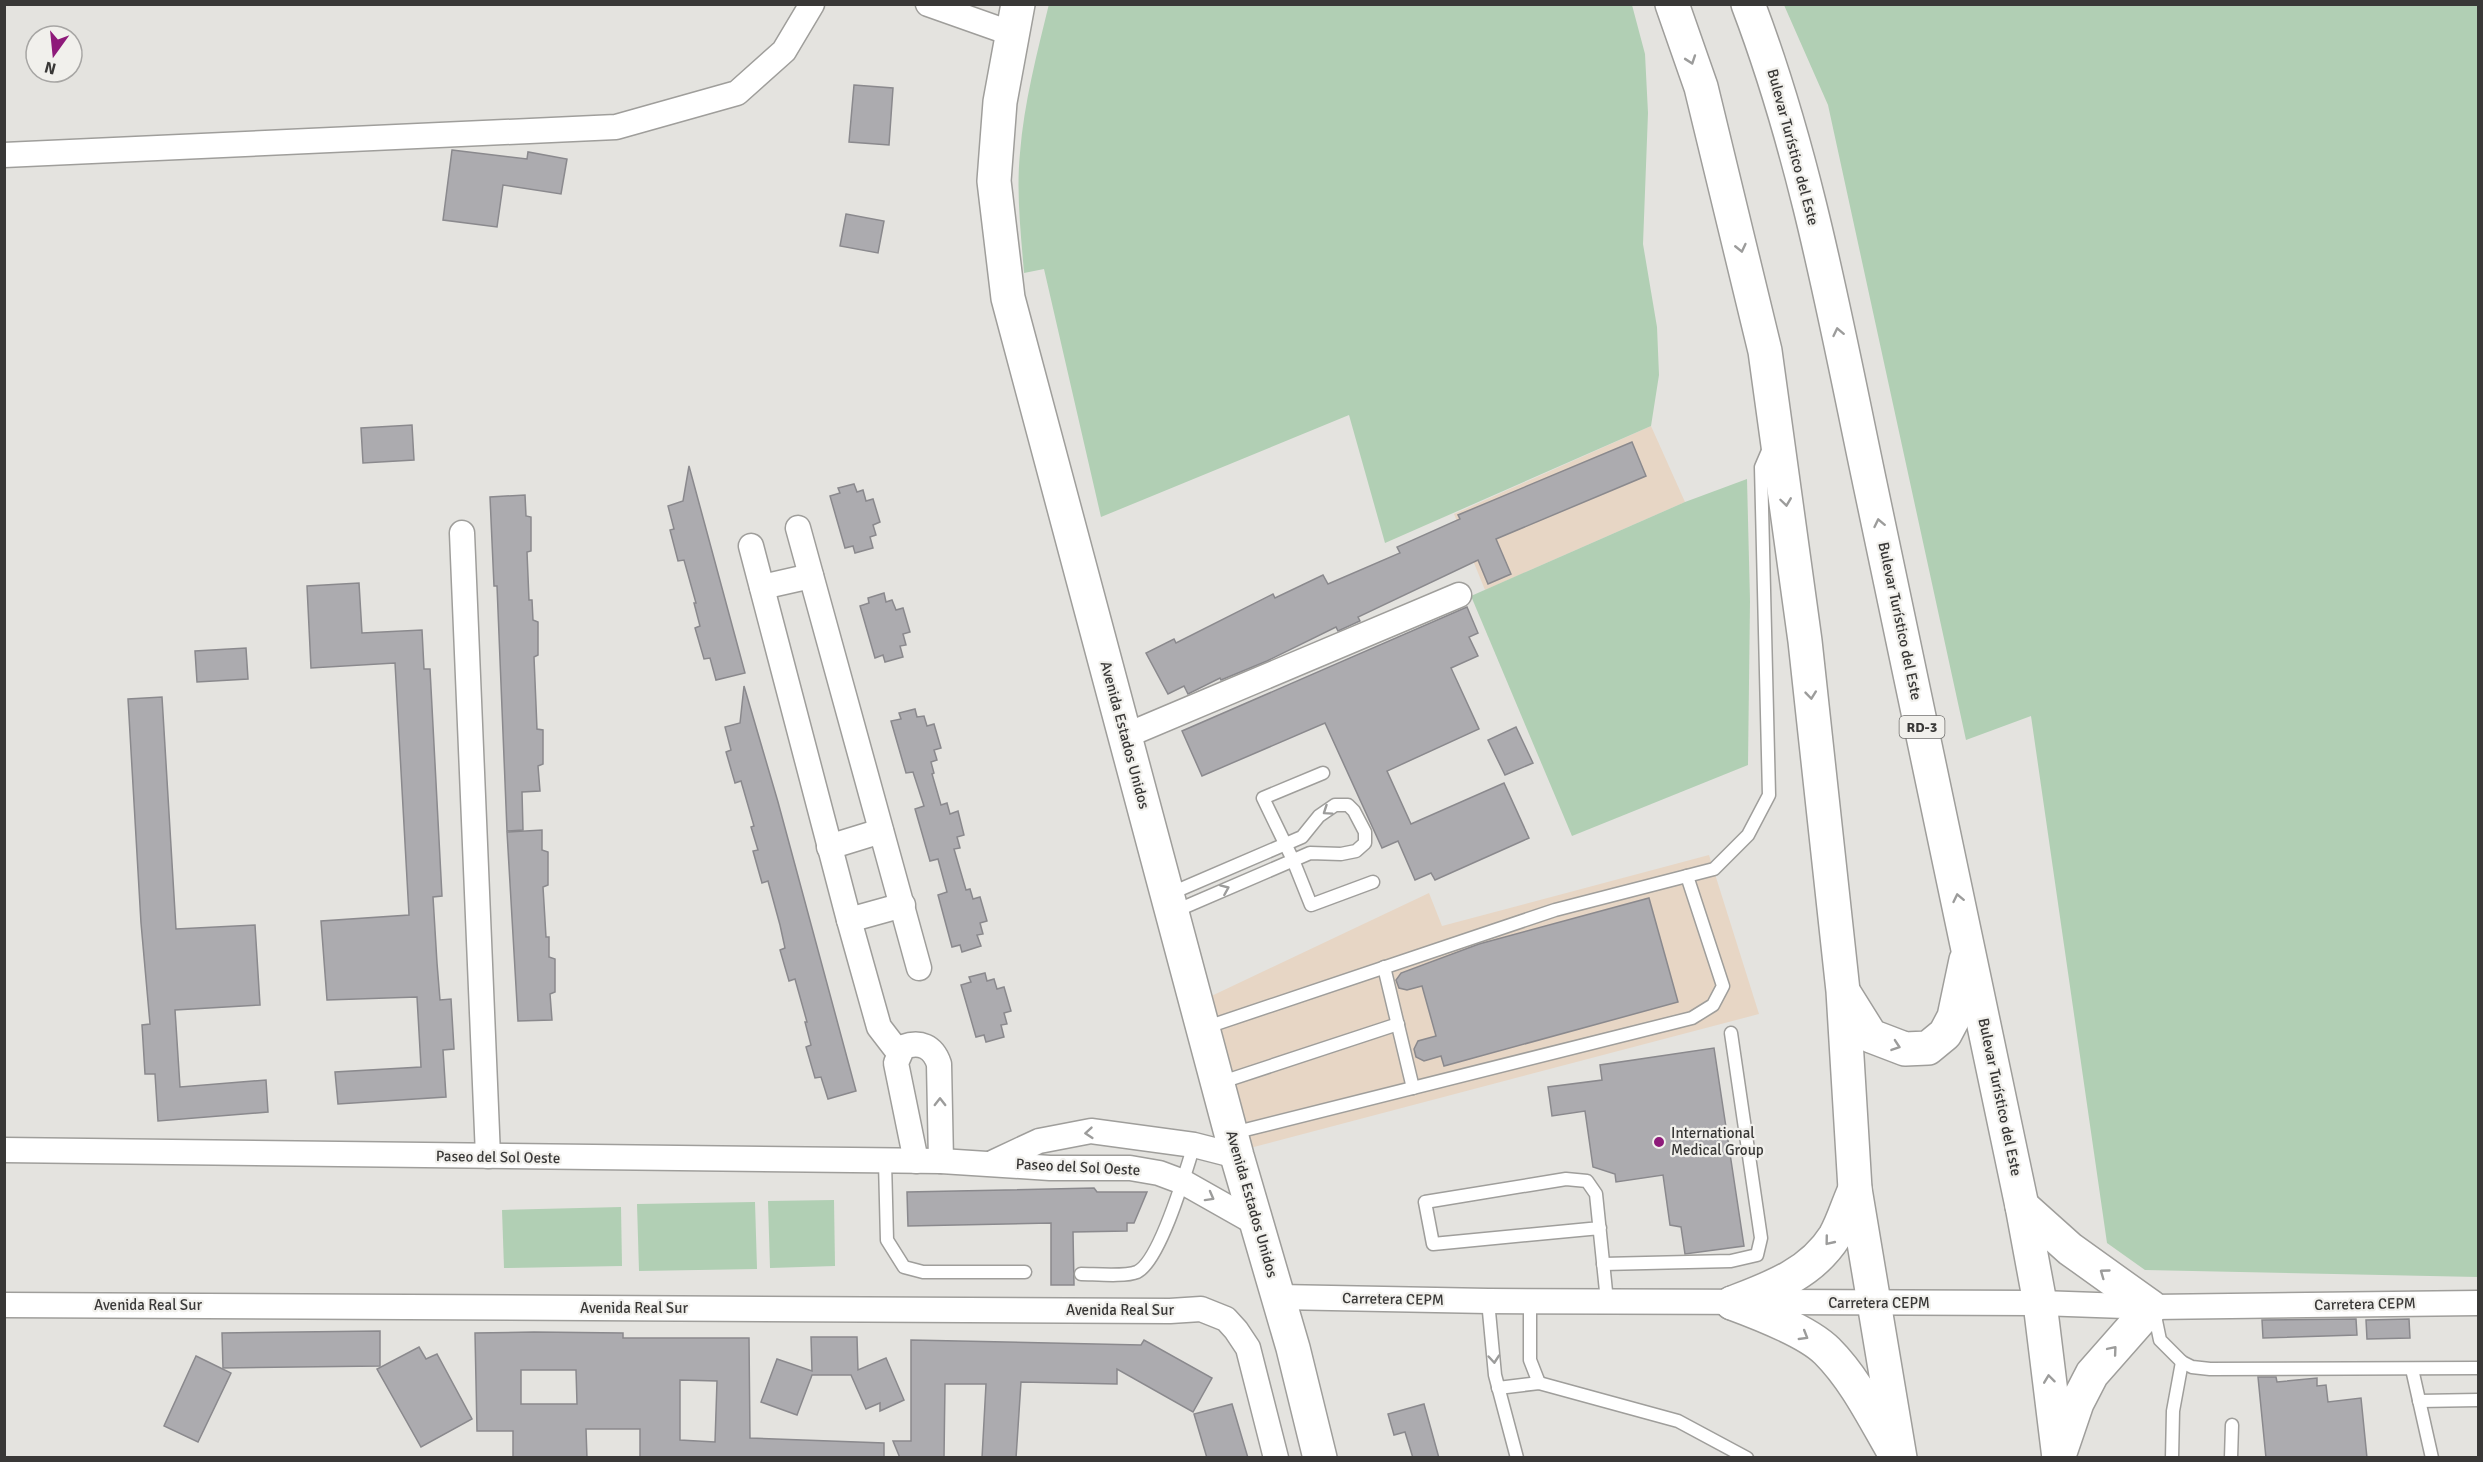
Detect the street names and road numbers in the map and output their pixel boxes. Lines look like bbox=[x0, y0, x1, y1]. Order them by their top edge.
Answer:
street label: Bulevar Turístico del Este bbox=[1763, 67, 1823, 227]
street label: Bulevar Turístico del Este bbox=[1874, 540, 1926, 702]
street label: Avenida Estados Unidos bbox=[1097, 659, 1154, 811]
road number: RD-3 bbox=[1900, 716, 1944, 738]
street label: Bulevar Turístico del Este bbox=[1974, 1016, 2026, 1178]
street label: Avenida Estados Unidos bbox=[1222, 1128, 1282, 1280]
street label: Paseo del Sol Oeste bbox=[436, 1147, 560, 1167]
street label: Paseo del Sol Oeste bbox=[1015, 1155, 1141, 1179]
street label: Carretera CEPM bbox=[1342, 1289, 1444, 1309]
street label: Carretera CEPM bbox=[1828, 1294, 1930, 1312]
street label: Carretera CEPM bbox=[2314, 1294, 2416, 1314]
street label: Avenida Real Sur bbox=[94, 1296, 202, 1314]
street label: Avenida Real Sur bbox=[580, 1299, 688, 1317]
street label: Avenida Real Sur bbox=[1066, 1301, 1174, 1319]

